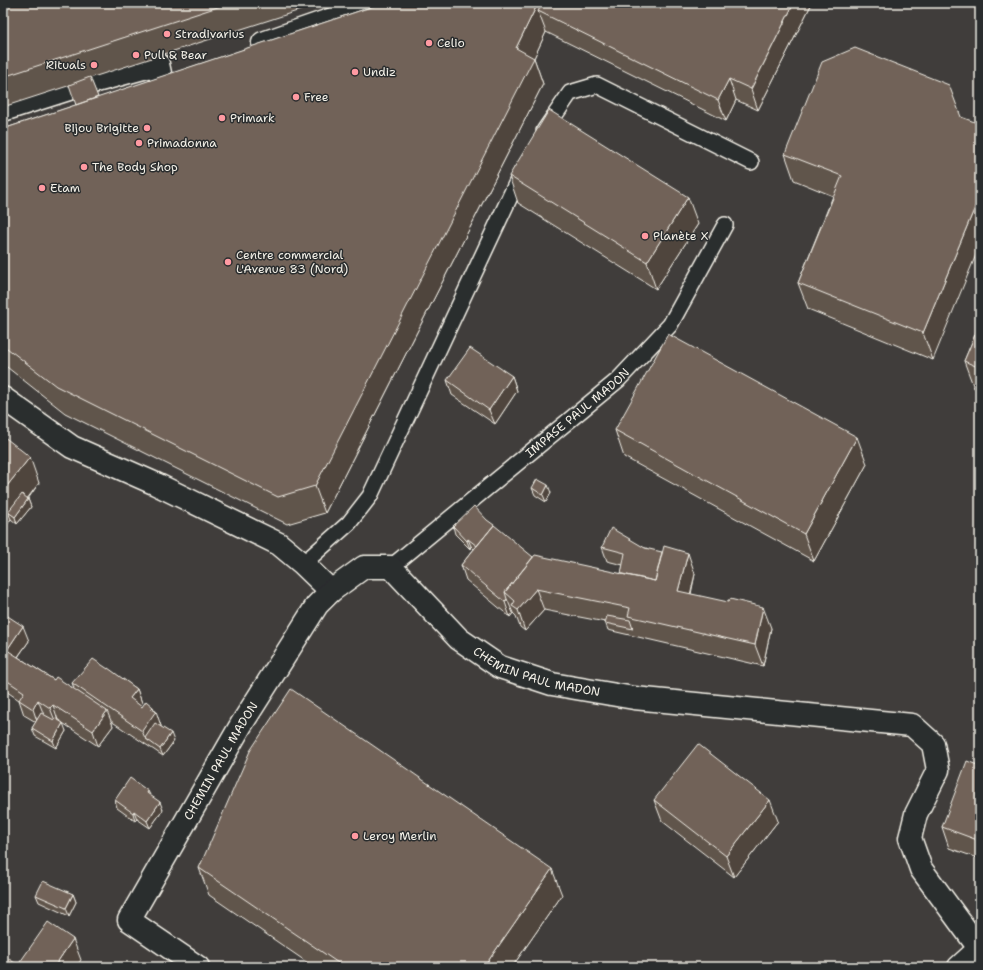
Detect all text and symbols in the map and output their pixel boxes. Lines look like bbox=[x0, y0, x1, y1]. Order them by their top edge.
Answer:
place label: Stradivarius bbox=[175, 26, 245, 42]
marker: Stradivarius bbox=[162, 29, 172, 39]
place label: Celio bbox=[437, 35, 465, 51]
marker: Celio bbox=[424, 38, 434, 48]
place label: Pull & Bear bbox=[144, 47, 208, 63]
marker: Pull & Bear bbox=[131, 50, 141, 60]
place label: Rituals bbox=[46, 57, 86, 73]
marker: Rituals bbox=[89, 60, 99, 70]
place label: Undiz bbox=[363, 64, 396, 80]
marker: Undiz bbox=[350, 67, 360, 77]
place label: Free bbox=[304, 89, 329, 105]
marker: Free bbox=[291, 92, 301, 102]
place label: Primark bbox=[230, 110, 275, 126]
marker: Primark bbox=[217, 113, 227, 123]
place label: Bijou Brigitte bbox=[64, 120, 139, 136]
marker: Bijou Brigitte bbox=[142, 123, 152, 133]
place label: Primadonna bbox=[147, 135, 217, 151]
marker: Primadonna bbox=[134, 138, 144, 148]
place label: The Body Shop bbox=[92, 159, 178, 175]
marker: The Body Shop bbox=[79, 162, 89, 172]
place label: Etam bbox=[50, 180, 80, 196]
marker: Etam bbox=[37, 183, 47, 193]
place label: Planète X bbox=[653, 228, 709, 244]
marker: Planète X bbox=[640, 231, 650, 241]
place label: Centre commercial L'Avenue 83 (Nord) bbox=[236, 247, 348, 277]
marker: Centre commercial L'Avenue 83 (Nord) bbox=[223, 257, 233, 267]
street label: IMPASE PAUL MADON bbox=[522, 365, 633, 461]
street label: CHEMIN PAUL MADON bbox=[470, 643, 601, 700]
street label: CHEMIN PAUL MADON bbox=[180, 699, 262, 823]
place label: Leroy Merlin bbox=[363, 828, 437, 844]
marker: Leroy Merlin bbox=[350, 831, 360, 841]

